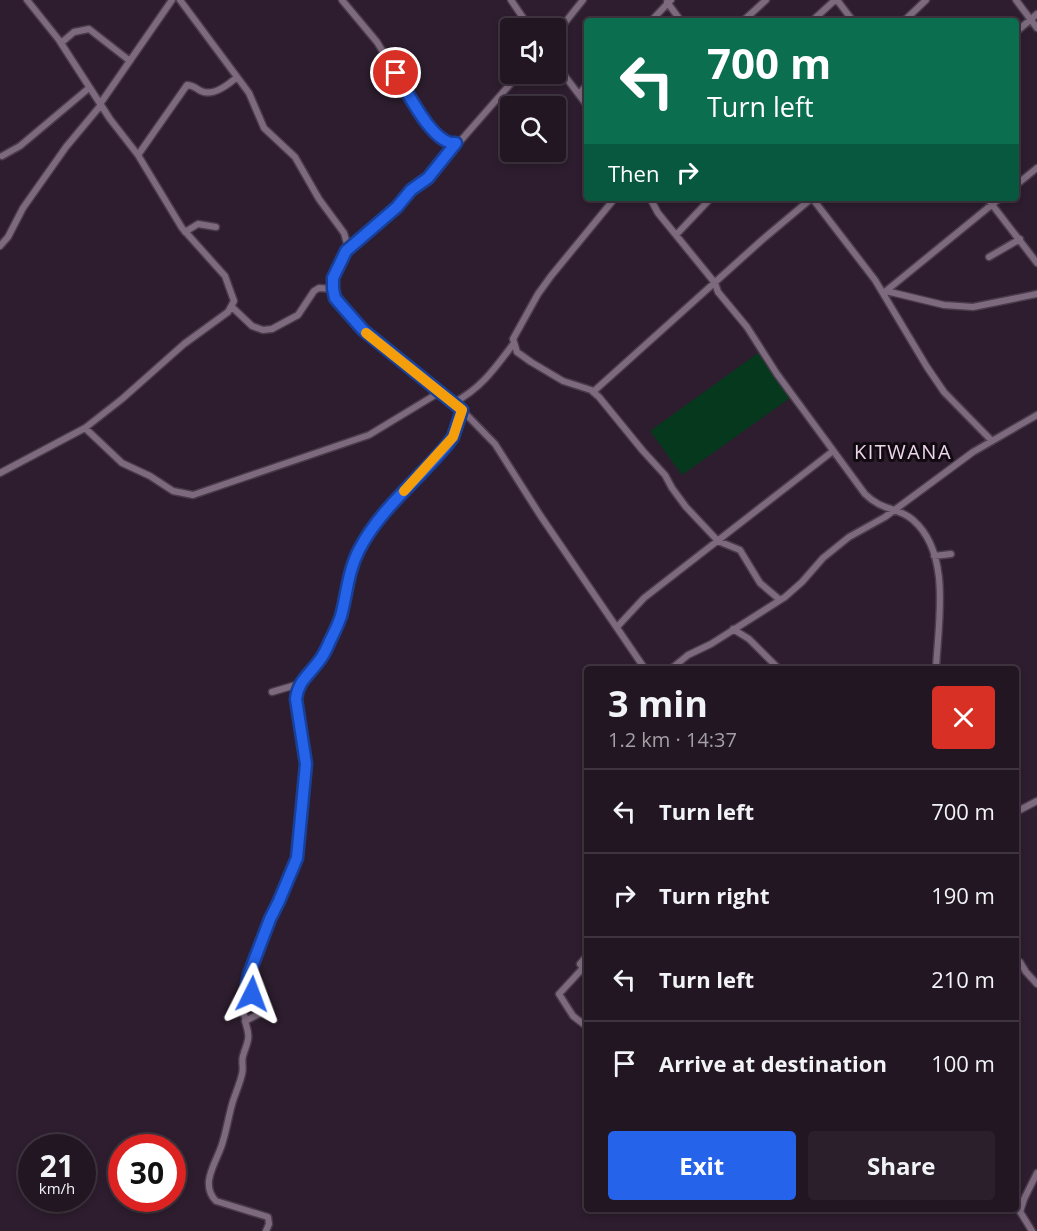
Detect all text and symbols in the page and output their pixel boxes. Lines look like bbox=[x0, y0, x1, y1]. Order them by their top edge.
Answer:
map controls bbox=[500, 18, 566, 162]
button: sound bbox=[500, 18, 566, 84]
text: 700 m bbox=[707, 34, 831, 91]
icon: left bbox=[608, 42, 686, 120]
pin bbox=[370, 47, 421, 98]
icon: arrive bbox=[379, 56, 412, 89]
text: Turn left bbox=[707, 88, 814, 125]
button: search bbox=[500, 96, 566, 162]
icon: right bbox=[671, 156, 704, 189]
text: Then bbox=[608, 158, 659, 188]
district label: KITWANA bbox=[854, 438, 952, 465]
text: 3 min bbox=[608, 679, 708, 728]
button: close bbox=[932, 686, 995, 749]
text: 1.2 km · 14:37 bbox=[608, 726, 737, 753]
icon: left bbox=[608, 795, 641, 828]
text: Turn left bbox=[659, 796, 754, 826]
text: 700 m bbox=[931, 796, 995, 826]
icon: right bbox=[608, 879, 641, 912]
text: Turn right bbox=[659, 880, 770, 910]
text: 190 m bbox=[931, 880, 995, 910]
position arrow bbox=[220, 962, 284, 1026]
icon: left bbox=[608, 963, 641, 996]
text: Turn left bbox=[659, 964, 754, 994]
text: 210 m bbox=[931, 964, 995, 994]
icon: arrive bbox=[608, 1047, 641, 1080]
text: Arrive at destination bbox=[659, 1048, 887, 1078]
text: 100 m bbox=[931, 1048, 995, 1078]
button: Exit bbox=[608, 1131, 796, 1200]
button: Share bbox=[808, 1131, 995, 1200]
speed limit sign: 30 bbox=[108, 1134, 186, 1212]
text: 21 bbox=[40, 1145, 74, 1186]
text: km/h bbox=[39, 1178, 75, 1198]

